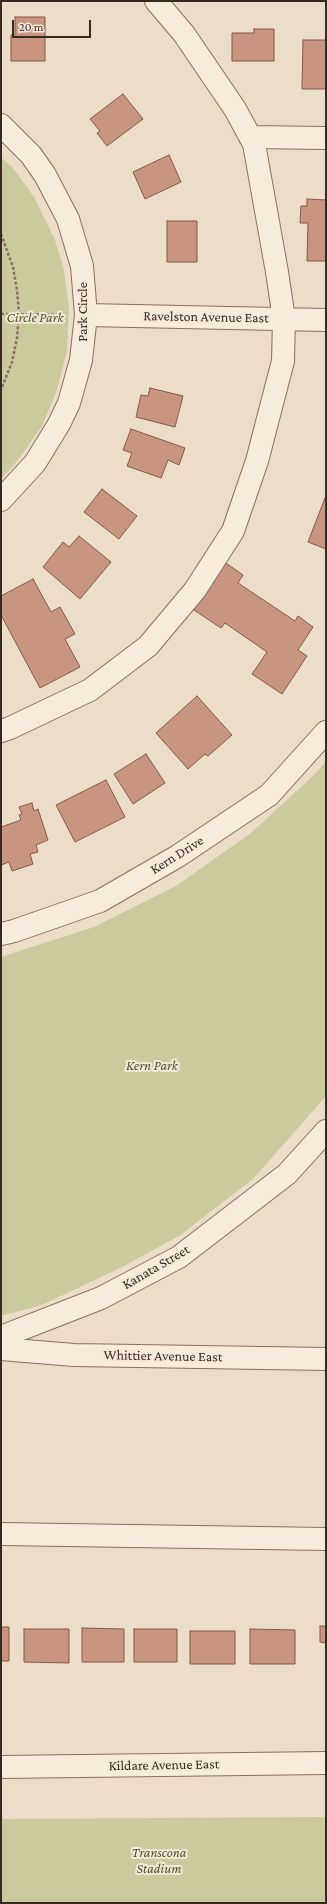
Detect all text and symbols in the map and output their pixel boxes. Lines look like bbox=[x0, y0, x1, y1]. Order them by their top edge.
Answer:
scale bar bbox=[14, 12, 93, 38]
text: 20 m bbox=[19, 20, 43, 34]
street label: Park Circle bbox=[75, 282, 91, 342]
street label: Ravelston Avenue East bbox=[143, 308, 269, 326]
park label: Circle Park bbox=[6, 310, 64, 326]
street label: Kern Drive bbox=[147, 832, 207, 878]
park label: Kern Park bbox=[126, 1058, 178, 1074]
street label: Kanata Street bbox=[119, 1241, 193, 1293]
street label: Whittier Avenue East bbox=[103, 1347, 223, 1365]
street label: Kildare Avenue East bbox=[108, 1756, 220, 1774]
park label: Transcona Stadium bbox=[132, 1845, 186, 1878]

